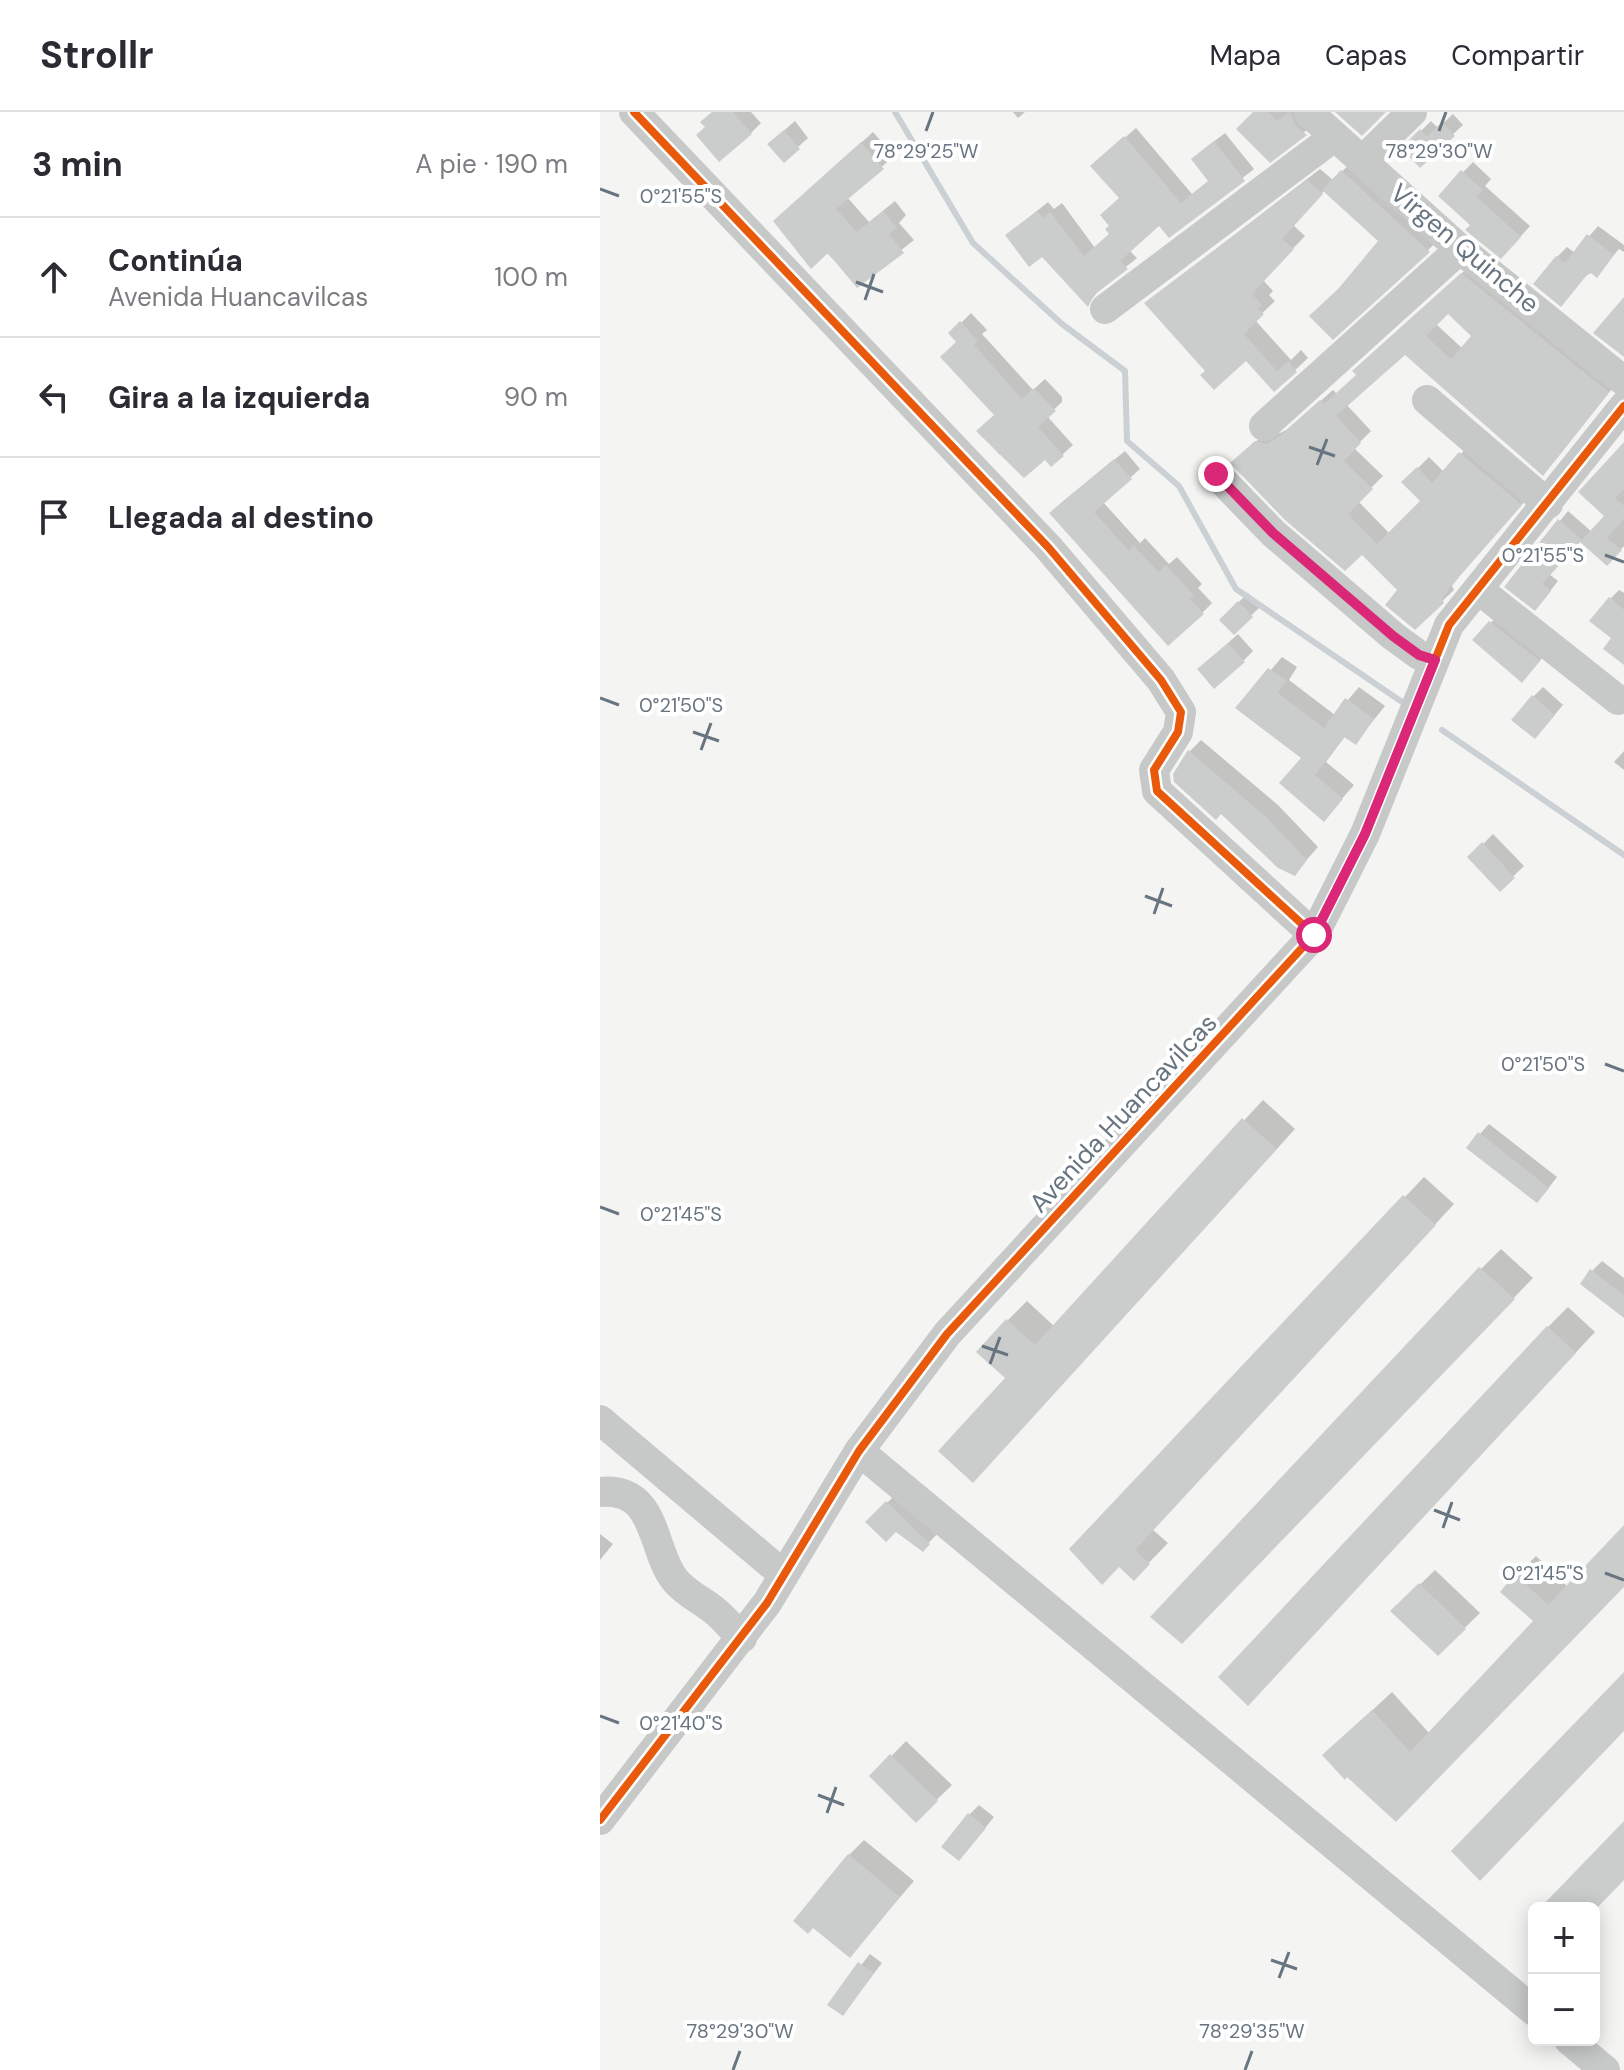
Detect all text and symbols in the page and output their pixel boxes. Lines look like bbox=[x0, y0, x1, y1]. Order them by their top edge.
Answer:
text: Strollr bbox=[40, 30, 154, 80]
text: Mapa bbox=[1210, 37, 1281, 74]
text: Capas bbox=[1325, 37, 1407, 74]
text: Compartir bbox=[1451, 37, 1584, 74]
text: 78°29'25"W bbox=[874, 138, 978, 164]
text: 78°29'30"W bbox=[1385, 138, 1493, 164]
text: 3 min bbox=[32, 142, 123, 187]
text: A pie · 190 m bbox=[415, 147, 568, 181]
street label: Virgen Quinche bbox=[1383, 176, 1547, 320]
text: 0°21'55"S bbox=[640, 183, 722, 209]
text: Continúa bbox=[108, 241, 243, 280]
icon: ahead bbox=[32, 255, 76, 299]
text: 100 m bbox=[494, 260, 568, 294]
text: Avenida Huancavilcas bbox=[108, 280, 368, 314]
icon: left bbox=[32, 375, 76, 419]
text: Gira a la izquierda bbox=[108, 378, 370, 417]
text: 90 m bbox=[504, 380, 568, 414]
route end bbox=[1198, 456, 1234, 492]
icon: arrive bbox=[32, 495, 76, 539]
text: Llegada al destino bbox=[108, 498, 374, 537]
text: 0°21'55"S bbox=[1502, 542, 1584, 568]
text: 0°21'50"S bbox=[639, 692, 723, 718]
route start bbox=[1296, 917, 1332, 953]
street label: Avenida Huancavilcas bbox=[1022, 1006, 1224, 1220]
text: 0°21'50"S bbox=[1501, 1051, 1585, 1077]
text: 0°21'45"S bbox=[640, 1201, 722, 1227]
text: 0°21'45"S bbox=[1502, 1560, 1584, 1586]
text: 0°21'40"S bbox=[639, 1710, 723, 1736]
map controls bbox=[1528, 1902, 1600, 2046]
button: + bbox=[1528, 1902, 1600, 1974]
button: − bbox=[1528, 1974, 1600, 2046]
text: 78°29'30"W bbox=[686, 2018, 794, 2044]
text: 78°29'35"W bbox=[1199, 2018, 1305, 2044]

